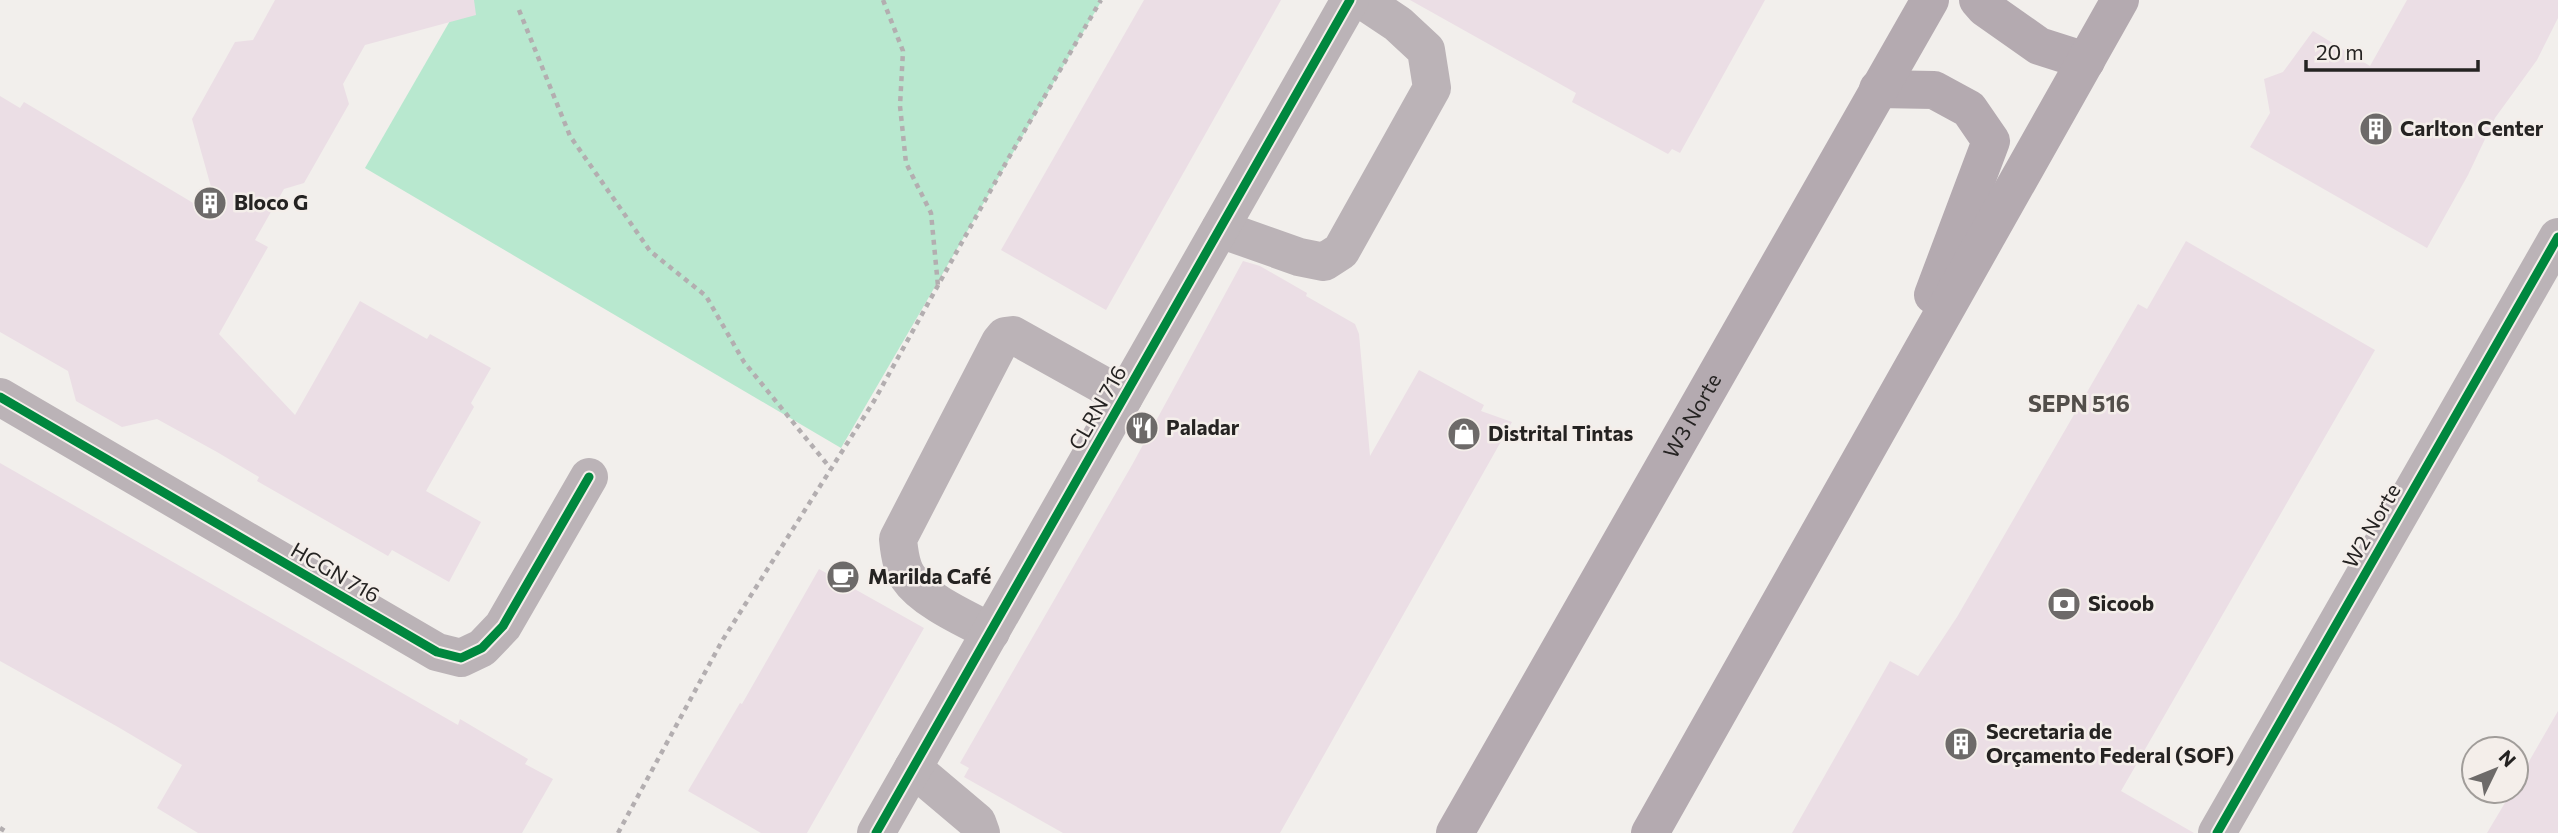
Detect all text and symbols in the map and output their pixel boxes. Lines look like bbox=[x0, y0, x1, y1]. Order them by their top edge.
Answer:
scale bar bbox=[2306, 28, 2478, 72]
text: 20 m bbox=[2316, 39, 2364, 64]
building icon: Carlton Center bbox=[2357, 110, 2395, 148]
place label: Carlton Center bbox=[2400, 115, 2544, 140]
building icon: Bloco G bbox=[191, 184, 229, 222]
place label: Bloco G bbox=[234, 189, 308, 214]
street label: CLRN 716 bbox=[1063, 361, 1131, 454]
street label: W3 Norte bbox=[1657, 368, 1726, 462]
district label: SEPN 516 bbox=[2028, 389, 2130, 417]
restaurant icon: Paladar bbox=[1123, 409, 1161, 447]
place label: Paladar bbox=[1166, 414, 1240, 439]
shop icon: Distrital Tintas bbox=[1445, 415, 1483, 453]
place label: Distrital Tintas bbox=[1488, 420, 1633, 445]
street label: W2 Norte bbox=[2337, 479, 2405, 572]
street label: HCGN 716 bbox=[287, 536, 385, 607]
cafe icon: Marilda Café bbox=[824, 558, 862, 596]
place label: Marilda Café bbox=[868, 563, 991, 588]
bank icon: Sicoob bbox=[2045, 585, 2083, 623]
place label: Sicoob bbox=[2088, 590, 2154, 615]
place label: Secretaria de Orçamento Federal (SOF) bbox=[1986, 718, 2234, 767]
building icon: Secretaria de Orçamento Federal (SOF) bbox=[1942, 725, 1980, 763]
north arrow bbox=[2460, 735, 2530, 805]
text: N bbox=[2495, 745, 2521, 771]

